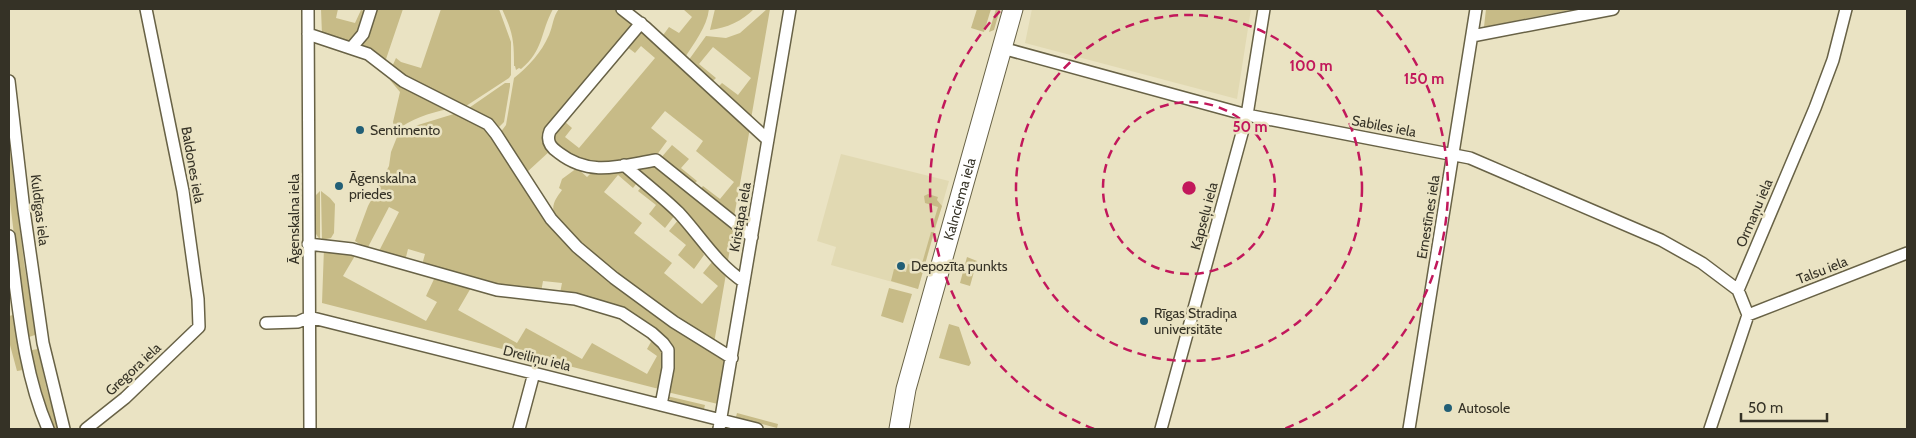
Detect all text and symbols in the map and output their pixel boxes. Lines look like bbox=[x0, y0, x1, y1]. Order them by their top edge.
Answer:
text: 100 m bbox=[1289, 57, 1333, 75]
text: 150 m bbox=[1404, 70, 1444, 88]
street label: Sabiles iela bbox=[1350, 111, 1418, 141]
text: 50 m bbox=[1232, 118, 1268, 136]
place label: Sentimento bbox=[370, 121, 441, 139]
marker: Sentimento bbox=[354, 124, 366, 136]
street label: Baldones iela bbox=[177, 125, 209, 205]
street label: Kalnciema iela bbox=[939, 156, 980, 242]
place label: Āgenskalna priedes bbox=[349, 169, 416, 203]
street label: Kuldīgas iela bbox=[27, 173, 53, 247]
street label: Āgenskalna iela bbox=[285, 173, 303, 264]
street label: Ernestīnes iela bbox=[1412, 174, 1444, 260]
street label: Ormaņu iela bbox=[1732, 176, 1777, 250]
centre of rings bbox=[1180, 179, 1198, 197]
marker: Āgenskalna priedes bbox=[333, 180, 345, 192]
street label: Kapseļu iela bbox=[1186, 180, 1222, 252]
street label: Kristapa iela bbox=[725, 181, 755, 253]
street label: Talsu iela bbox=[1794, 252, 1850, 288]
place label: Depozīta punkts bbox=[911, 257, 1008, 275]
marker: Depozīta punkts bbox=[895, 260, 907, 272]
place label: Rīgas Stradiņa universitāte bbox=[1154, 304, 1237, 338]
marker: Rīgas Stradiņa universitāte bbox=[1138, 315, 1150, 327]
street label: Gregora iela bbox=[101, 338, 165, 399]
street label: Dreiliņu iela bbox=[501, 341, 573, 375]
scale bar bbox=[1741, 390, 1827, 422]
place label: Autosole bbox=[1458, 399, 1510, 417]
text: 50 m bbox=[1748, 399, 1783, 417]
marker: Autosole bbox=[1442, 402, 1454, 414]

